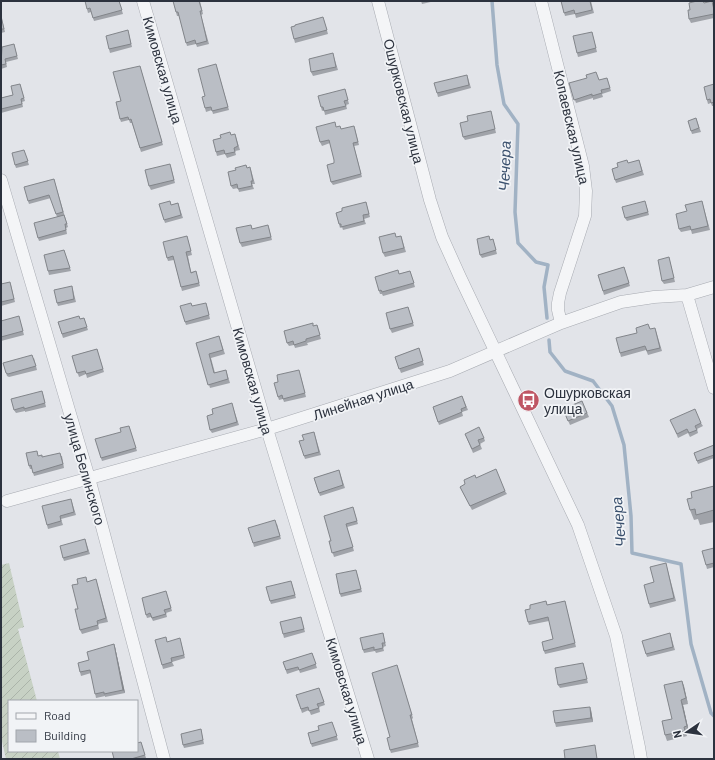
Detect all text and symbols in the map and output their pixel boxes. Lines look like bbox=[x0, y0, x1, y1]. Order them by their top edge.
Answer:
street label: Кимовская улица bbox=[140, 14, 186, 126]
street label: Ошурковская улица bbox=[380, 37, 428, 165]
street label: Копаевская улица bbox=[551, 68, 593, 186]
water label: Чечера bbox=[494, 141, 514, 191]
street label: Кимовская улица bbox=[230, 325, 276, 437]
street label: Линейная улица bbox=[311, 375, 416, 423]
place label: Ошурковская улица bbox=[544, 384, 631, 417]
bus stop icon: Ошурковская улица bbox=[516, 387, 542, 413]
street label: улица Белинского bbox=[61, 411, 109, 527]
water label: Чечера bbox=[607, 496, 629, 548]
street label: Кимовская улица bbox=[323, 636, 371, 747]
legend bbox=[8, 700, 138, 752]
text: Road bbox=[44, 708, 71, 722]
north arrow bbox=[667, 712, 707, 752]
text: Building bbox=[44, 728, 86, 742]
text: N bbox=[670, 729, 684, 739]

